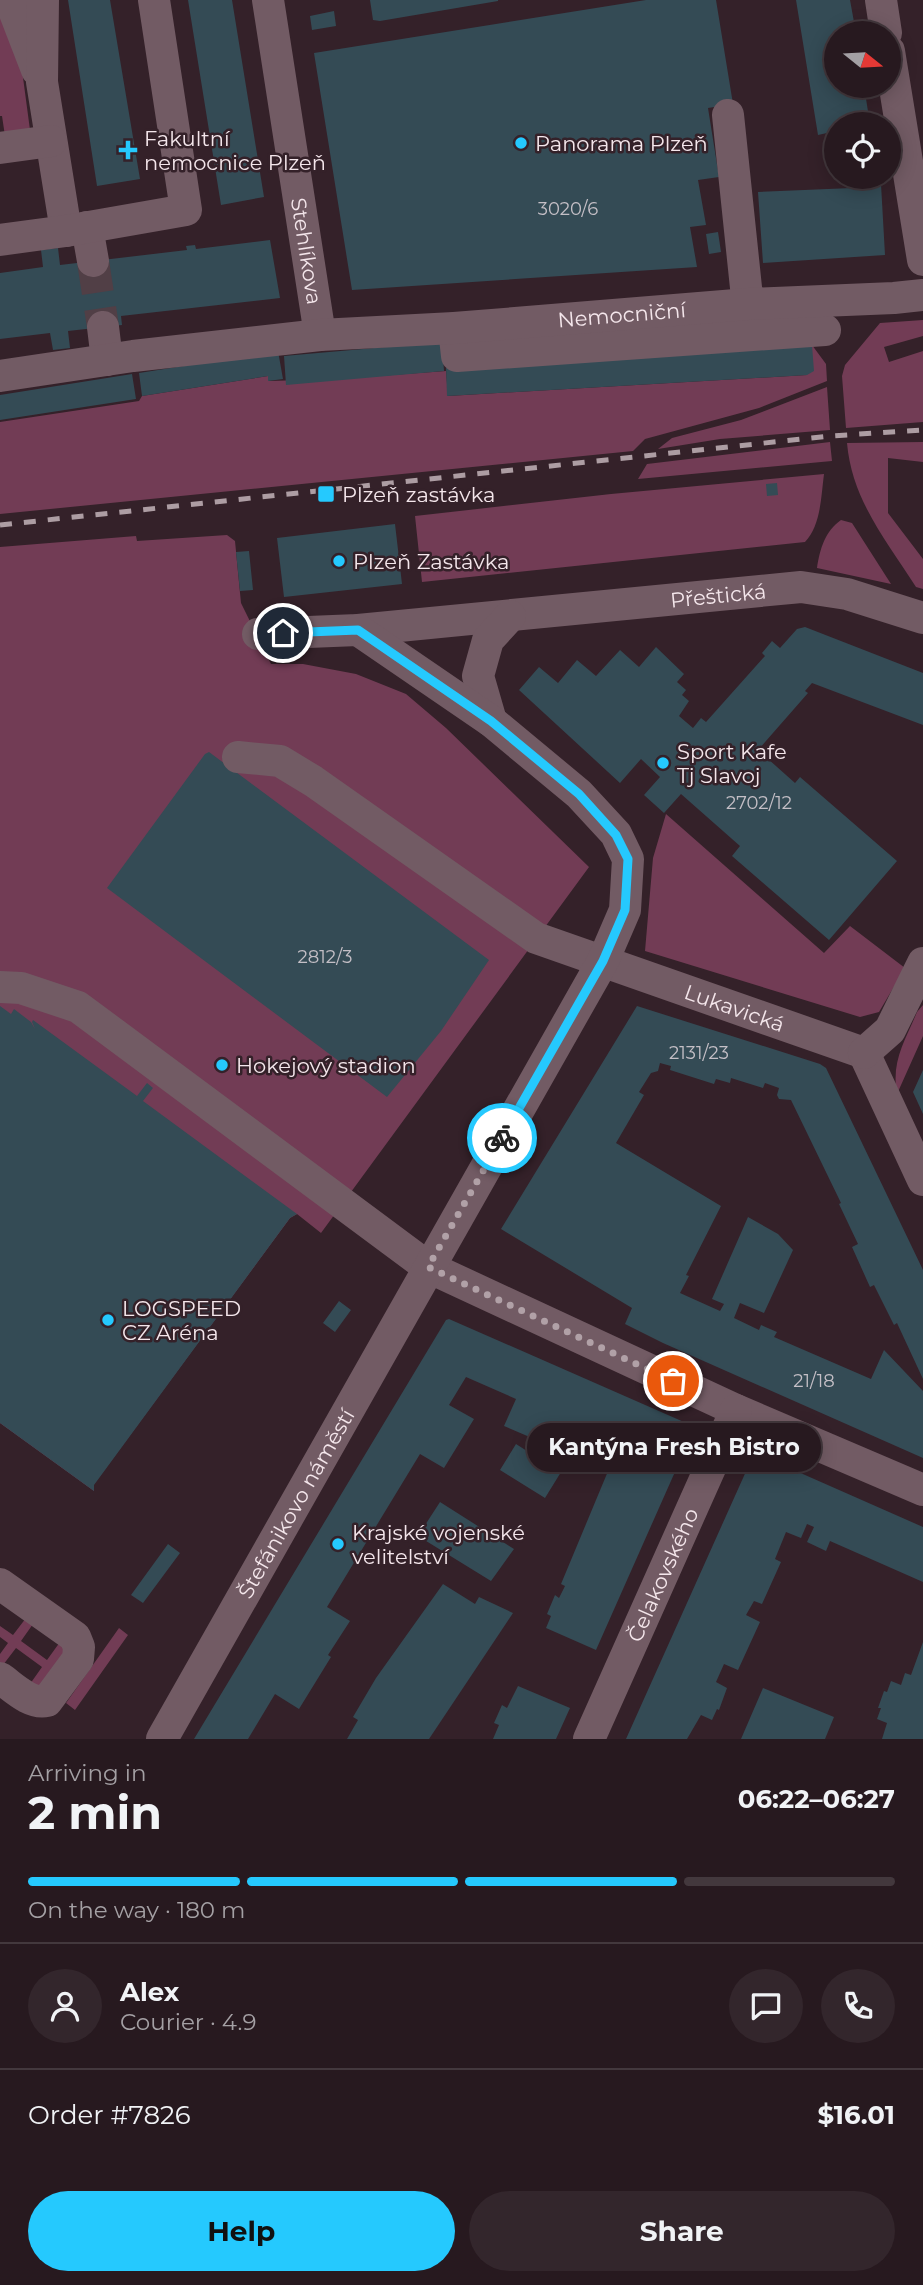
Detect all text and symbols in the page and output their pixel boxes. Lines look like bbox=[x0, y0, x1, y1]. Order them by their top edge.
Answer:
north arrow bbox=[824, 21, 901, 98]
map controls bbox=[824, 21, 901, 189]
button: locate bbox=[824, 112, 901, 189]
place label: Fakultní nemocnice Plzeň bbox=[144, 126, 326, 175]
place label: Panorama Plzeň bbox=[535, 131, 708, 156]
marker: Panorama Plzeň bbox=[513, 135, 529, 151]
marker: Fakultní nemocnice Plzeň bbox=[118, 140, 138, 160]
street label: Stehlíkova bbox=[286, 196, 328, 306]
house number: 3020/6 bbox=[538, 198, 598, 220]
street label: Nemocniční bbox=[556, 297, 688, 332]
place label: Plzeň zastávka bbox=[342, 482, 495, 507]
marker: Plzeň zastávka bbox=[316, 484, 336, 504]
place label: Plzeň Zastávka bbox=[353, 549, 509, 574]
marker: Plzeň Zastávka bbox=[331, 553, 347, 569]
street label: Přeštická bbox=[669, 578, 767, 612]
pin bbox=[253, 603, 313, 663]
icon: home bbox=[264, 614, 302, 652]
place label: Sport Kafe Tj Slavoj bbox=[677, 739, 787, 788]
marker: Sport Kafe Tj Slavoj bbox=[655, 755, 671, 771]
house number: 2702/12 bbox=[726, 792, 792, 814]
house number: 2812/3 bbox=[298, 946, 352, 968]
street label: Lukavická bbox=[681, 979, 788, 1037]
house number: 2131/23 bbox=[669, 1042, 729, 1064]
place label: Hokejový stadion bbox=[236, 1053, 416, 1078]
marker: Hokejový stadion bbox=[214, 1057, 230, 1073]
courier bbox=[467, 1103, 537, 1173]
icon: bike bbox=[483, 1119, 521, 1157]
place label: LOGSPEED CZ Aréna bbox=[122, 1296, 241, 1345]
marker: LOGSPEED CZ Aréna bbox=[100, 1312, 116, 1328]
pin bbox=[643, 1351, 703, 1411]
icon: bag bbox=[654, 1362, 692, 1400]
house number: 21/18 bbox=[793, 1370, 835, 1392]
street label: Štefánikovo náměstí bbox=[232, 1403, 360, 1602]
callout: Kantýna Fresh Bistro bbox=[526, 1423, 820, 1472]
text: Kantýna Fresh Bistro bbox=[548, 1433, 800, 1461]
street label: Čelakovského bbox=[622, 1504, 703, 1645]
place label: Krajské vojenské velitelství bbox=[352, 1520, 525, 1569]
marker: Krajské vojenské velitelství bbox=[330, 1536, 346, 1552]
text: Arriving in bbox=[28, 1759, 147, 1787]
text: 06:22–06:27 bbox=[738, 1783, 895, 1815]
text: 2 min bbox=[28, 1784, 162, 1841]
text: On the way · 180 m bbox=[28, 1896, 246, 1924]
button: person bbox=[28, 1969, 102, 2043]
button: chat bbox=[729, 1969, 803, 2043]
button: phone bbox=[821, 1969, 895, 2043]
text: Alex bbox=[120, 1976, 179, 2008]
text: Courier · 4.9 bbox=[120, 2008, 256, 2036]
text: Order #7826 bbox=[28, 2099, 191, 2131]
text: $16.01 bbox=[817, 2099, 895, 2131]
button: Help bbox=[28, 2191, 455, 2271]
button: Share bbox=[469, 2191, 895, 2271]

